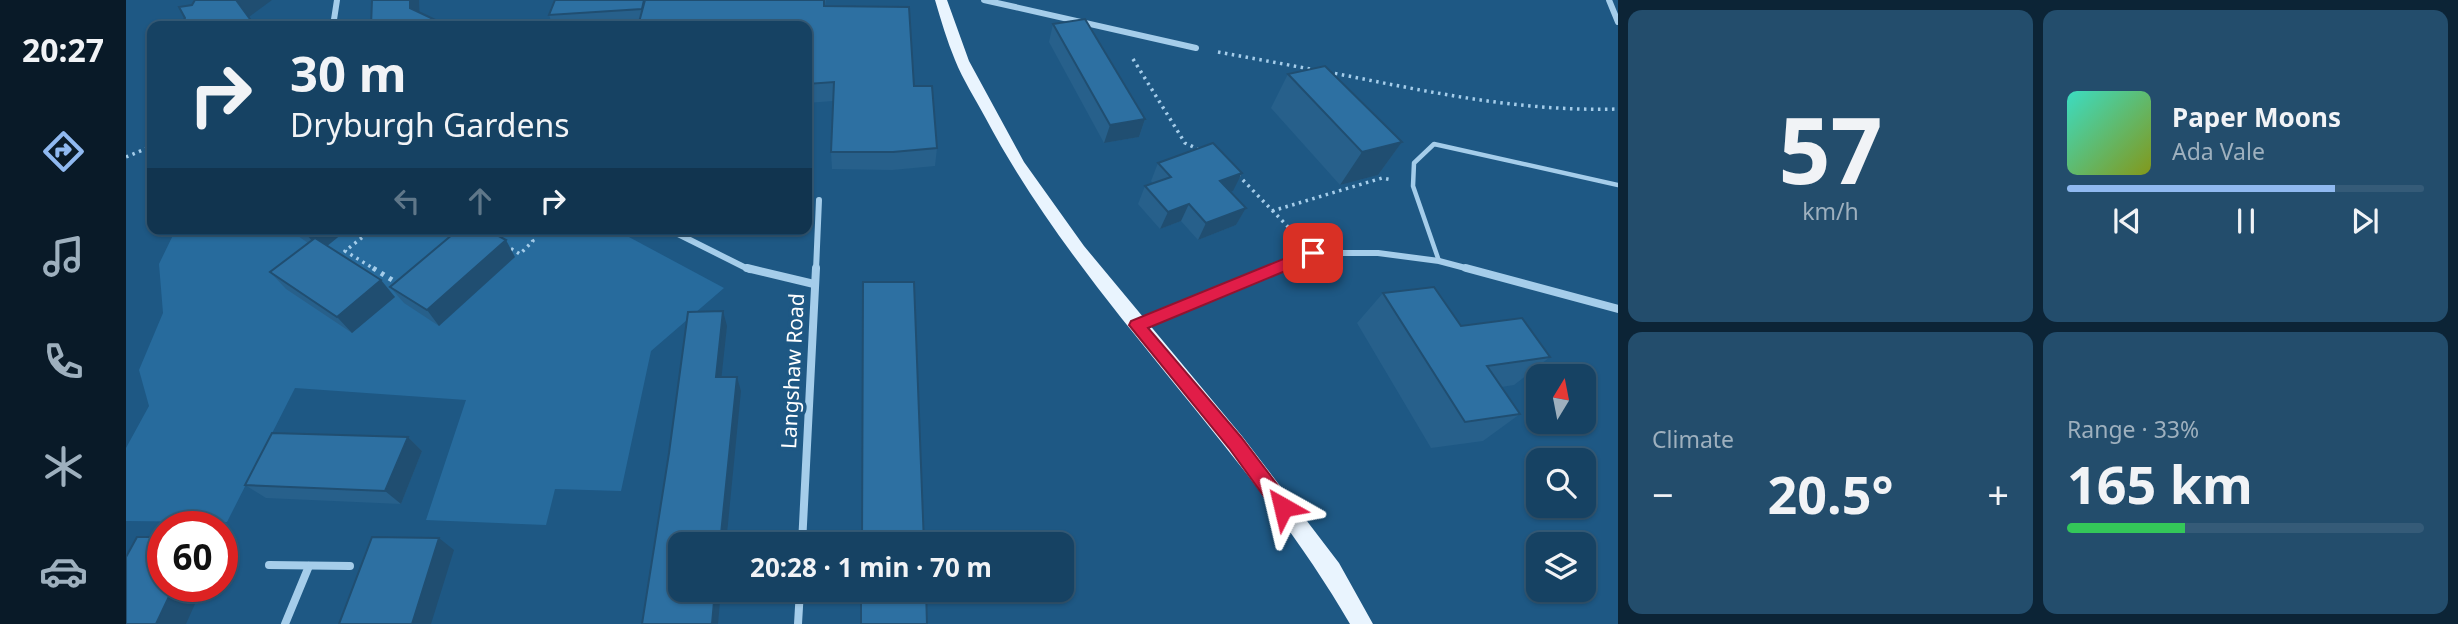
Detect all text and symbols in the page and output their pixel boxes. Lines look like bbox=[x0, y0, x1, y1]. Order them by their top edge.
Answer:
text: 20:27 bbox=[22, 28, 104, 71]
text: 30 m bbox=[290, 40, 407, 106]
icon: right bbox=[175, 49, 266, 140]
text: 57 bbox=[1778, 87, 1883, 211]
text: Paper Moons bbox=[2172, 99, 2341, 135]
text: Dryburgh Gardens bbox=[290, 103, 570, 146]
icon: directions bbox=[39, 127, 88, 176]
text: Ada Vale bbox=[2172, 135, 2265, 167]
icon: left bbox=[388, 182, 426, 220]
icon: ahead bbox=[461, 182, 499, 220]
icon: right bbox=[534, 182, 572, 220]
text: km/h bbox=[1802, 195, 1859, 227]
icon: previous bbox=[2108, 202, 2146, 240]
icon: pause bbox=[2227, 202, 2265, 240]
icon: next bbox=[2346, 202, 2384, 240]
pin bbox=[1283, 223, 1343, 283]
icon: music bbox=[39, 232, 88, 281]
icon: arrive bbox=[1294, 234, 1332, 272]
street label: Langshaw Road bbox=[774, 292, 810, 450]
icon: phone bbox=[39, 337, 88, 386]
north arrow bbox=[1526, 364, 1596, 434]
map controls bbox=[1526, 364, 1596, 602]
text: Range · 33% bbox=[2067, 413, 2199, 445]
text: Climate bbox=[1652, 423, 1734, 455]
icon: climate bbox=[39, 442, 88, 491]
button: search bbox=[1526, 448, 1596, 518]
text: 165 km bbox=[2067, 448, 2253, 519]
text: 20.5° bbox=[1768, 458, 1893, 529]
text: − bbox=[1652, 468, 1674, 520]
text: + bbox=[1987, 468, 2009, 520]
position arrow bbox=[1246, 470, 1320, 544]
speed limit sign: 60 bbox=[147, 511, 238, 602]
button: layers bbox=[1526, 532, 1596, 602]
icon: car bbox=[39, 547, 88, 596]
text: 20:28 · 1 min · 70 m bbox=[750, 549, 992, 585]

